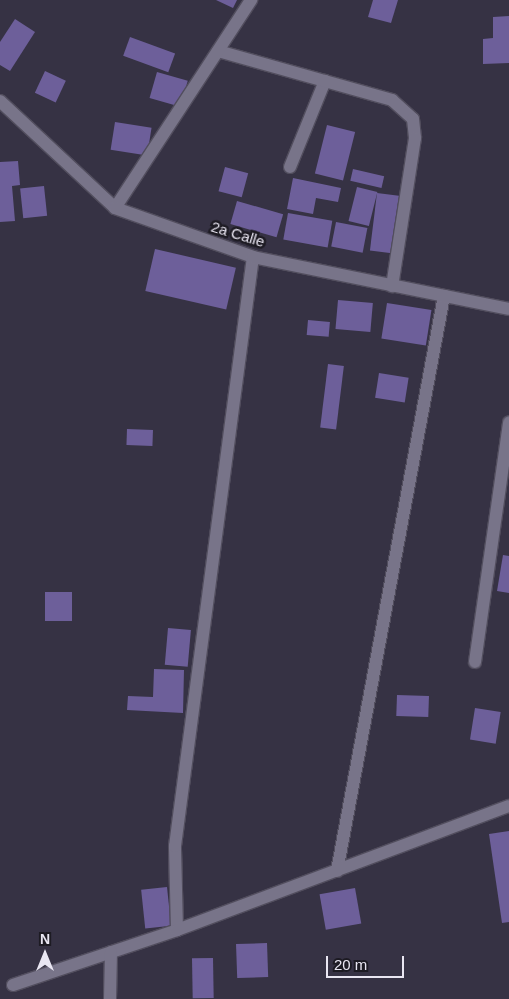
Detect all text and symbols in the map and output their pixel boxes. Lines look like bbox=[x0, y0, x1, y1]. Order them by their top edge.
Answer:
street label: 2a Calle bbox=[209, 217, 267, 251]
north arrow bbox=[20, 929, 70, 979]
text: N bbox=[40, 931, 50, 947]
scale bar bbox=[329, 946, 406, 978]
text: 20 m bbox=[334, 956, 367, 973]

